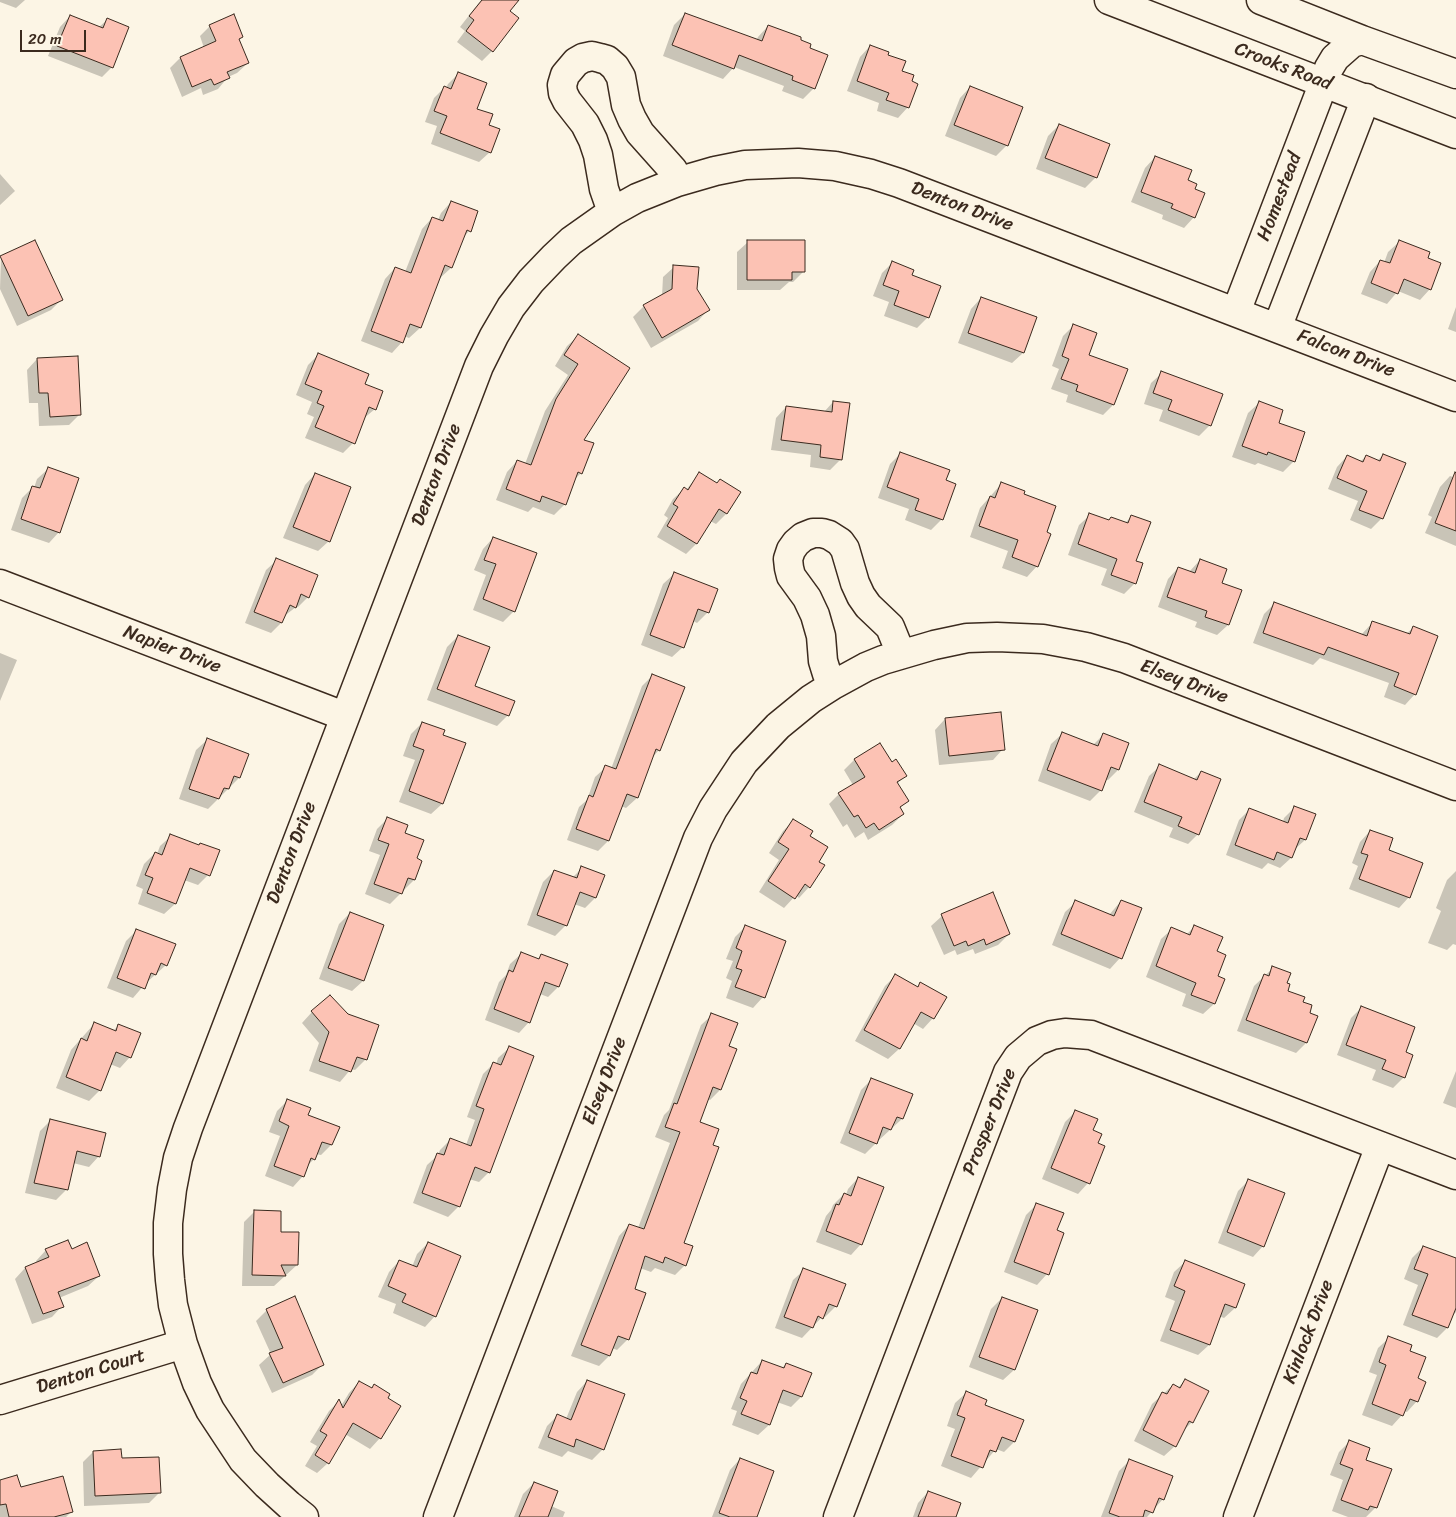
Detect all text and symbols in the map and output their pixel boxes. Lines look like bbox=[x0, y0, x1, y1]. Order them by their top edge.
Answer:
scale bar bbox=[22, 20, 89, 52]
text: 20 m bbox=[28, 26, 62, 52]
street label: Crooks Road bbox=[1231, 38, 1335, 96]
street label: Homestead bbox=[1253, 150, 1307, 244]
street label: Denton Drive bbox=[908, 177, 1016, 237]
street label: Falcon Drive bbox=[1294, 325, 1398, 383]
street label: Denton Drive bbox=[407, 421, 467, 529]
street label: Napier Drive bbox=[120, 621, 224, 679]
street label: Elsey Drive bbox=[1137, 655, 1231, 709]
street label: Denton Drive bbox=[262, 799, 322, 907]
street label: Elsey Drive bbox=[578, 1034, 632, 1128]
street label: Prosper Drive bbox=[958, 1065, 1022, 1179]
street label: Kinlock Drive bbox=[1279, 1277, 1339, 1387]
street label: Denton Court bbox=[34, 1345, 148, 1399]

